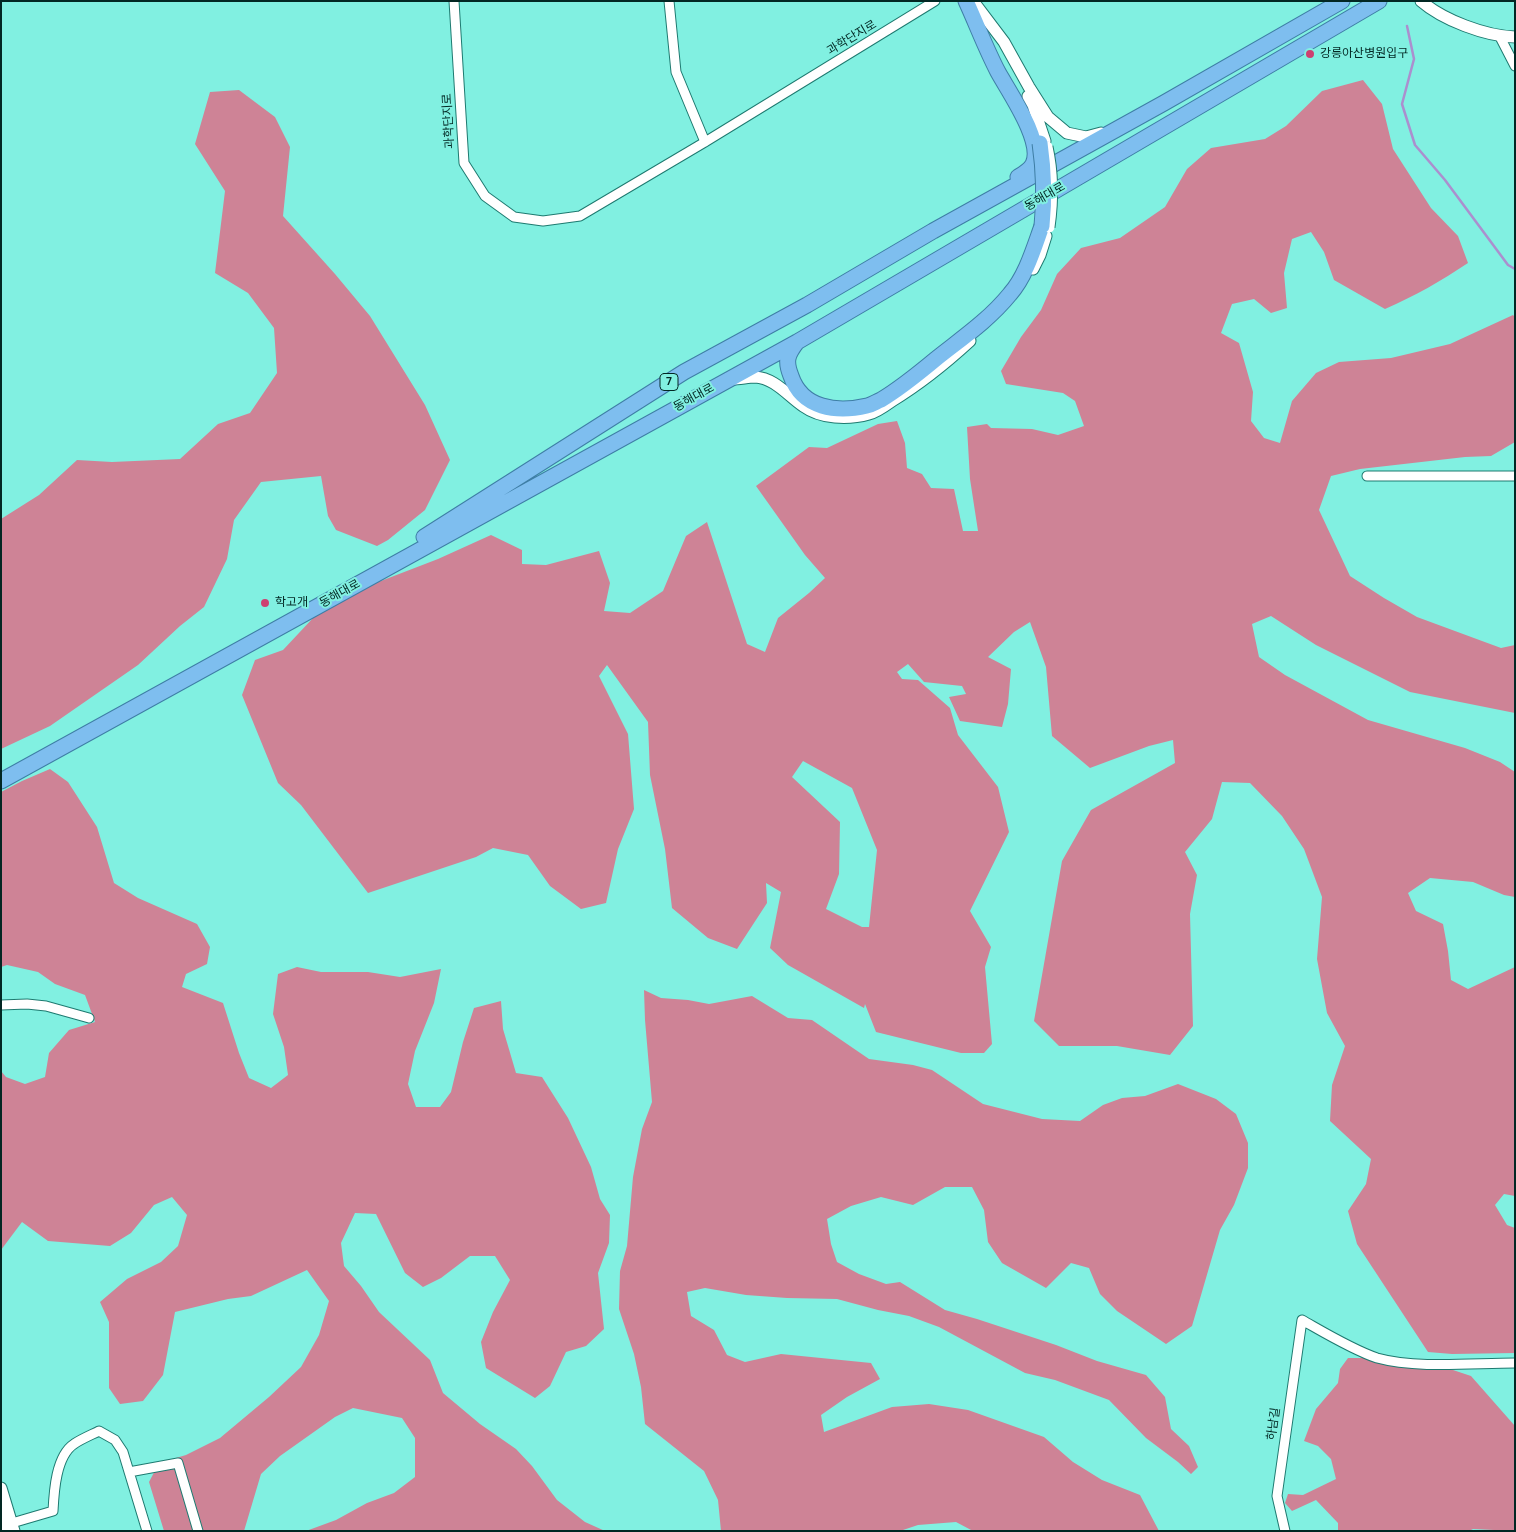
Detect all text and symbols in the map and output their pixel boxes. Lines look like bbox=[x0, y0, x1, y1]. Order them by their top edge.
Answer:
street label: 과학단지로 bbox=[825, 18, 879, 58]
place label: 강릉아산병원입구 bbox=[1320, 47, 1408, 61]
marker: 강릉아산병원입구 bbox=[1304, 48, 1316, 60]
street label: 과학단지로 bbox=[440, 93, 458, 149]
street label: 동해대로 bbox=[1022, 180, 1068, 214]
road number: 7 bbox=[660, 374, 678, 391]
street label: 동해대로 bbox=[671, 381, 717, 415]
street label: 동해대로 bbox=[317, 577, 363, 611]
place label: 학고개 bbox=[275, 596, 308, 610]
marker: 학고개 bbox=[259, 597, 271, 609]
street label: 하남길 bbox=[1265, 1407, 1283, 1441]

